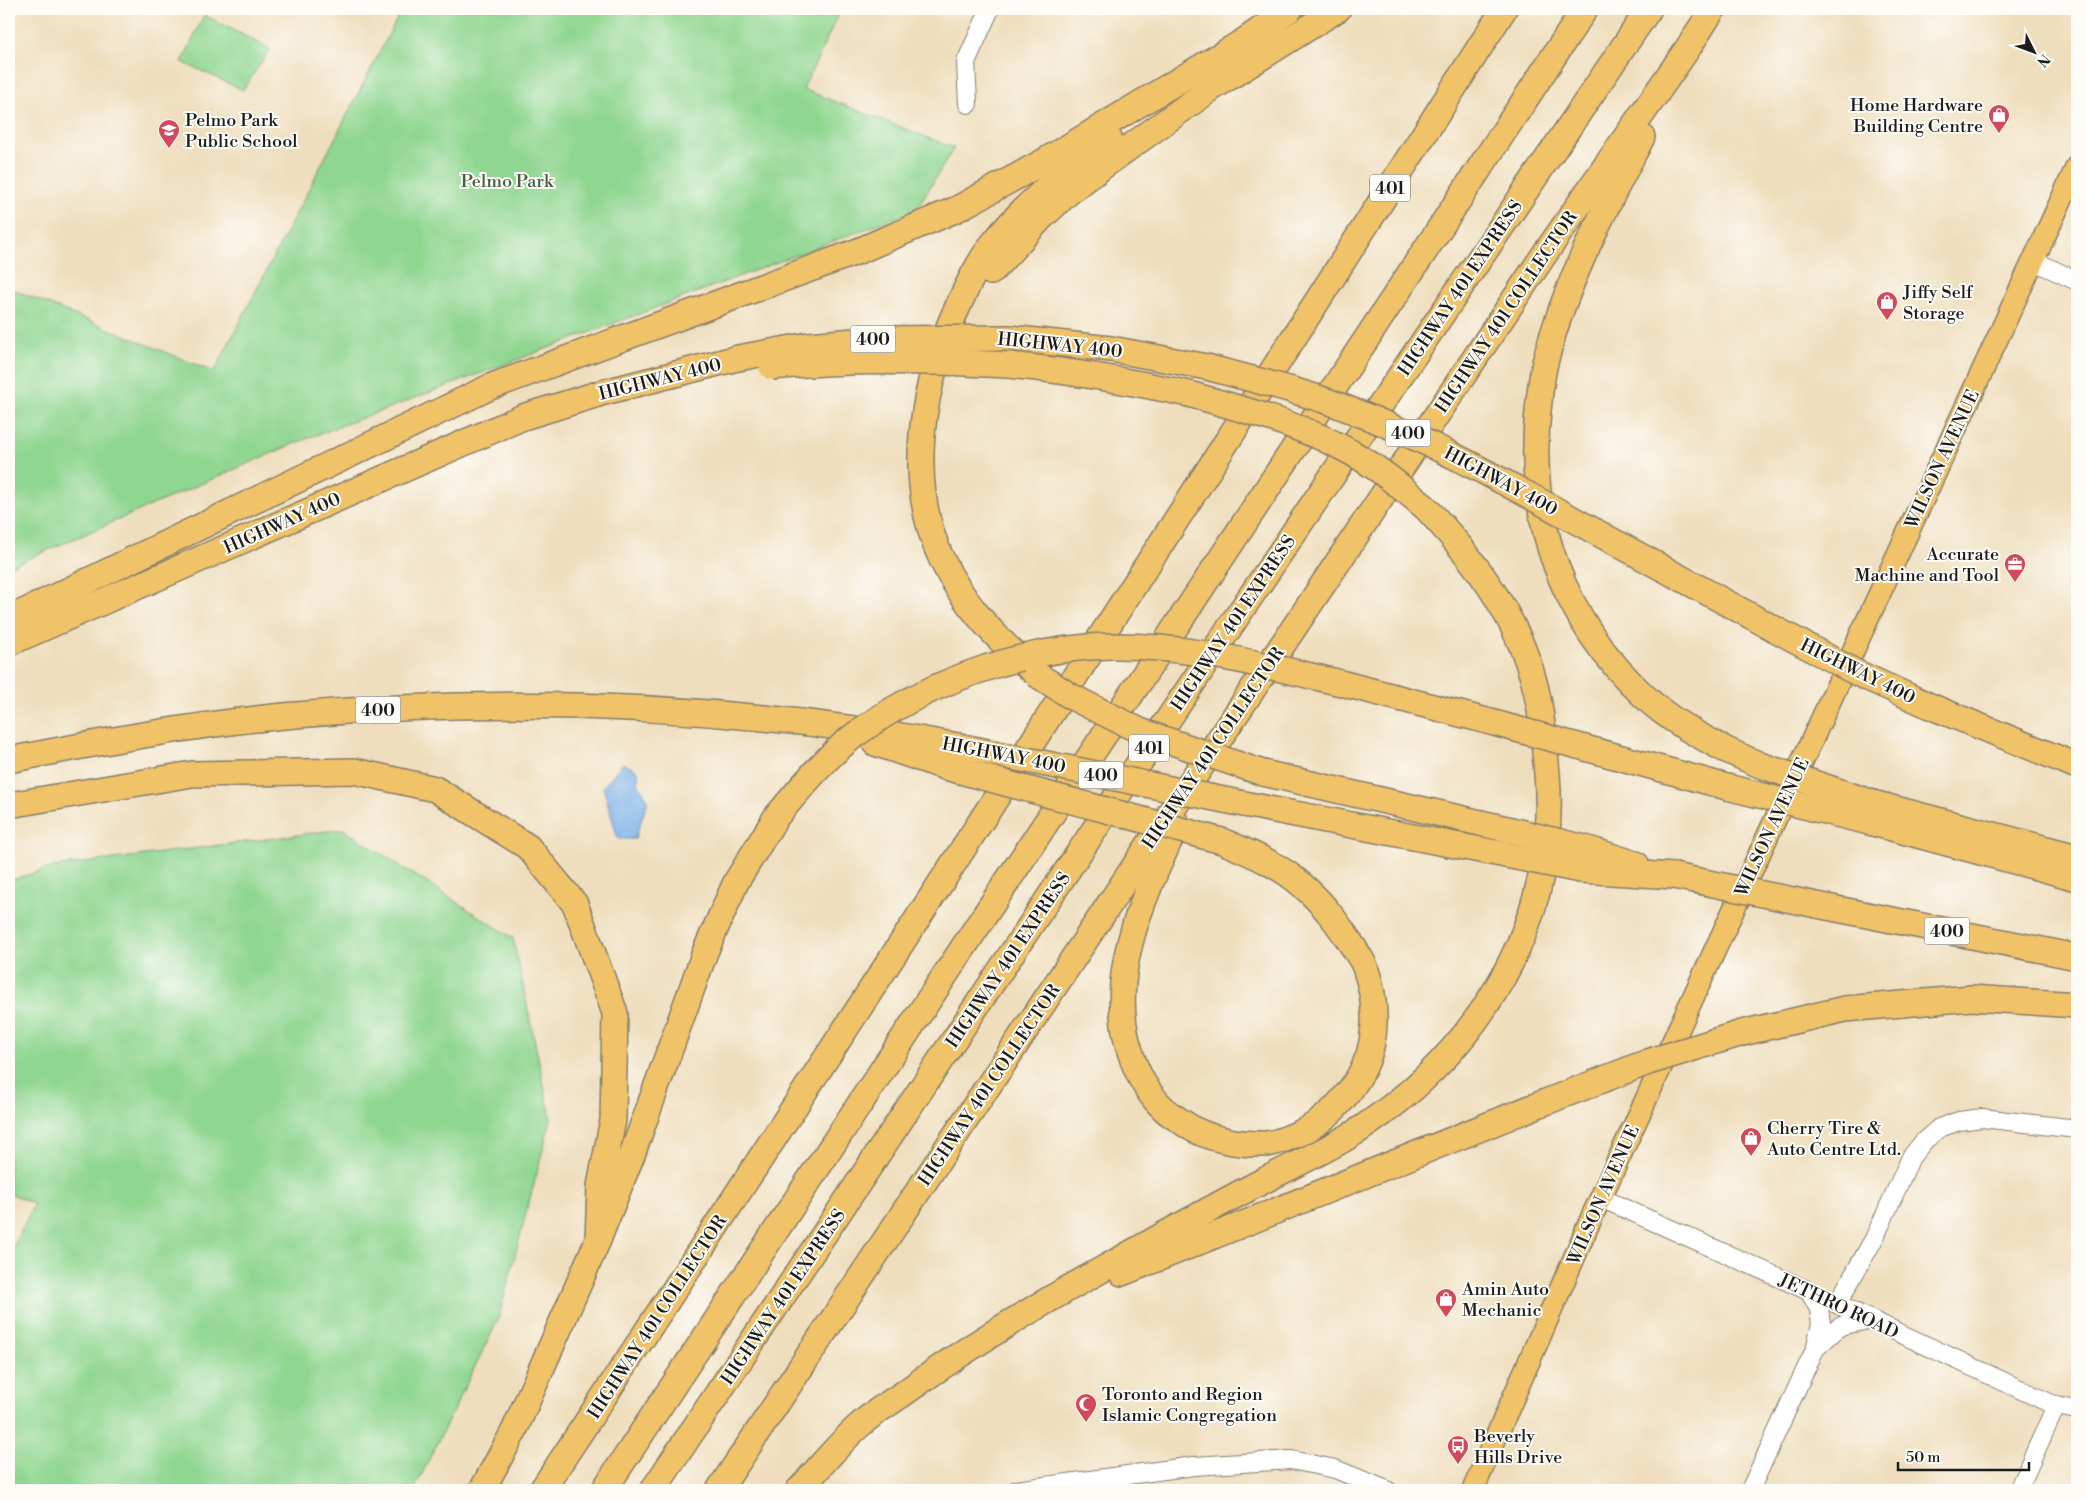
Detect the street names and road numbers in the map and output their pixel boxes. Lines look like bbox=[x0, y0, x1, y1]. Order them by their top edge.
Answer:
road number: 401 bbox=[1370, 174, 1410, 202]
street label: HIGHWAY 401 EXPRESS bbox=[1393, 196, 1528, 381]
street label: HIGHWAY 401 COLLECTOR bbox=[1430, 206, 1583, 418]
road number: 400 bbox=[850, 326, 896, 352]
street label: HIGHWAY 400 bbox=[996, 327, 1124, 364]
street label: HIGHWAY 400 bbox=[596, 353, 724, 406]
street label: WILSON AVENUE bbox=[1900, 386, 1985, 533]
road number: 400 bbox=[1386, 419, 1430, 446]
street label: HIGHWAY 400 bbox=[1440, 442, 1562, 521]
street label: HIGHWAY 400 bbox=[220, 487, 344, 560]
street label: HIGHWAY 401 EXPRESS bbox=[1166, 531, 1301, 716]
street label: HIGHWAY 400 bbox=[1796, 634, 1919, 709]
street label: HIGHWAY 401 COLLECTOR bbox=[1137, 642, 1290, 854]
road number: 400 bbox=[356, 696, 400, 724]
street label: HIGHWAY 400 bbox=[940, 732, 1068, 779]
road number: 401 bbox=[1129, 734, 1169, 761]
street label: WILSON AVENUE bbox=[1730, 754, 1815, 901]
road number: 400 bbox=[1078, 762, 1124, 788]
street label: HIGHWAY 401 EXPRESS bbox=[941, 868, 1076, 1053]
road number: 400 bbox=[1924, 918, 1970, 944]
street label: HIGHWAY 401 COLLECTOR bbox=[913, 979, 1066, 1191]
street label: WILSON AVENUE bbox=[1562, 1122, 1645, 1270]
street label: HIGHWAY 401 EXPRESS bbox=[716, 1205, 851, 1390]
street label: HIGHWAY 401 COLLECTOR bbox=[583, 1210, 732, 1424]
street label: JETHRO ROAD bbox=[1774, 1268, 1902, 1344]

